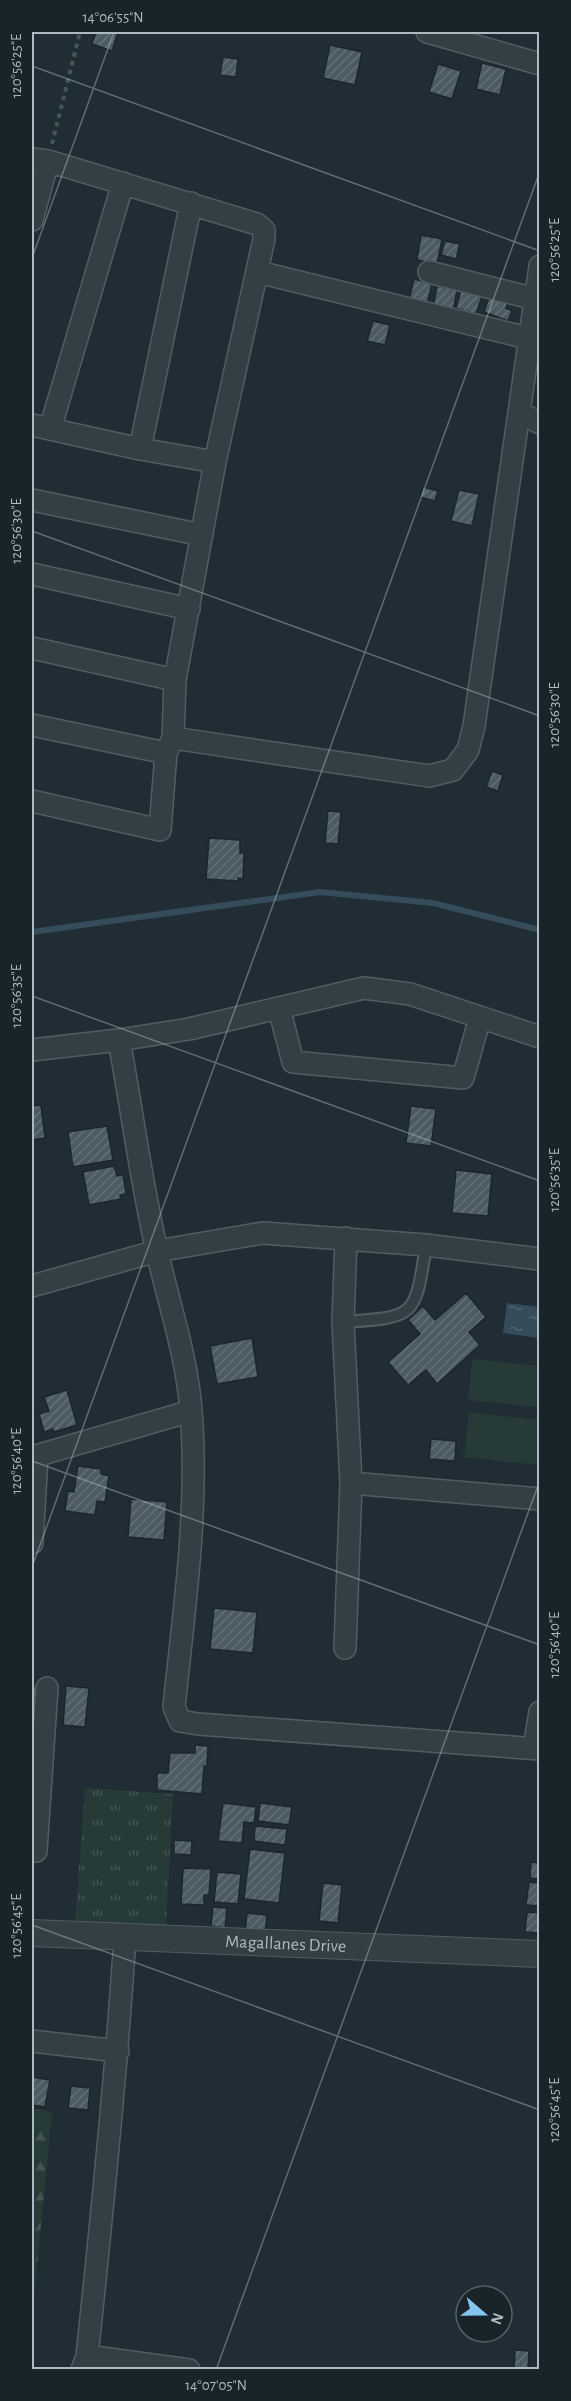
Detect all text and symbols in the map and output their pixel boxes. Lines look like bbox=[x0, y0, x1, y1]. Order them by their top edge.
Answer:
text: 14°06'55"N bbox=[82, 10, 144, 25]
text: 120°56'25"E bbox=[9, 34, 24, 98]
text: 120°56'25"E bbox=[547, 218, 562, 282]
text: 120°56'30"E bbox=[9, 498, 24, 564]
text: 120°56'30"E bbox=[547, 682, 562, 748]
text: 120°56'35"E bbox=[9, 964, 24, 1028]
text: 120°56'35"E bbox=[547, 1148, 562, 1212]
text: 120°56'40"E bbox=[9, 1428, 24, 1494]
text: 120°56'40"E bbox=[547, 1612, 562, 1678]
text: 120°56'45"E bbox=[9, 1893, 24, 1959]
street label: Magallanes Drive bbox=[225, 1933, 347, 1956]
text: 120°56'45"E bbox=[547, 2077, 562, 2143]
north arrow bbox=[454, 2284, 514, 2344]
text: N bbox=[488, 2311, 507, 2327]
text: 14°07'05"N bbox=[185, 2378, 247, 2393]

